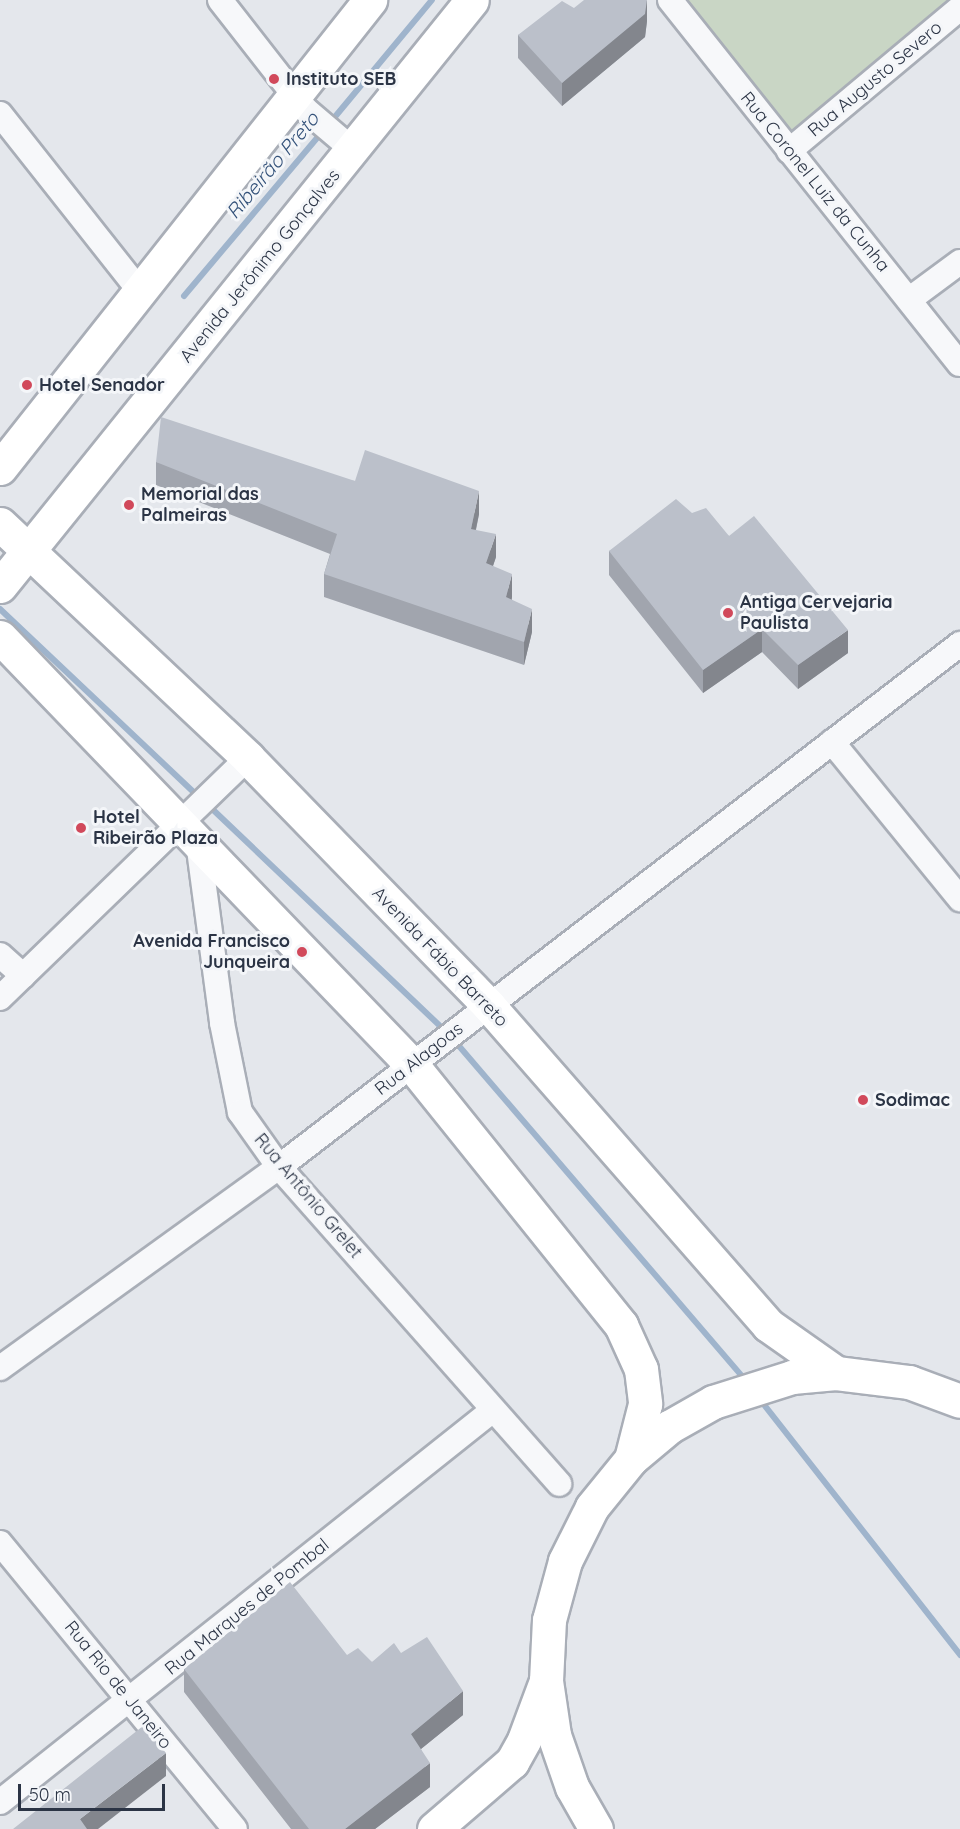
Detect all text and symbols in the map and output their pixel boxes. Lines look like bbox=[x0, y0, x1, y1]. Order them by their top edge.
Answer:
street label: Rua Augusto Severo bbox=[804, 17, 946, 141]
place label: Instituto SEB bbox=[286, 68, 396, 90]
marker: Instituto SEB bbox=[267, 72, 281, 86]
street label: Rua Coronel Luiz da Cunha bbox=[736, 88, 894, 276]
water label: Ribeirão Preto bbox=[220, 107, 324, 223]
street label: Avenida Jerônimo Gonçalves bbox=[175, 165, 345, 367]
place label: Hotel Senador bbox=[39, 374, 165, 396]
marker: Hotel Senador bbox=[20, 378, 34, 392]
place label: Memorial das Palmeiras bbox=[141, 484, 259, 526]
marker: Memorial das Palmeiras bbox=[122, 498, 136, 512]
place label: Antiga Cervejaria Paulista bbox=[740, 592, 892, 634]
marker: Antiga Cervejaria Paulista bbox=[721, 606, 735, 620]
place label: Hotel Ribeirão Plaza bbox=[93, 807, 218, 850]
marker: Hotel Ribeirão Plaza bbox=[74, 821, 88, 835]
street label: Avenida Fábio Barreto bbox=[368, 883, 512, 1031]
place label: Avenida Francisco Junqueira bbox=[133, 931, 290, 974]
marker: Avenida Francisco Junqueira bbox=[295, 945, 309, 959]
street label: Rua Alagoas bbox=[371, 1018, 467, 1100]
place label: Sodimac bbox=[875, 1089, 950, 1111]
marker: Sodimac bbox=[856, 1093, 870, 1107]
street label: Rua Antônio Grelet bbox=[249, 1129, 367, 1263]
street label: Rua Marques de Pombal bbox=[161, 1534, 333, 1680]
street label: Rua Rio de Janeiro bbox=[60, 1617, 176, 1753]
scale bar bbox=[21, 1772, 168, 1810]
text: 50 m bbox=[29, 1783, 71, 1806]

